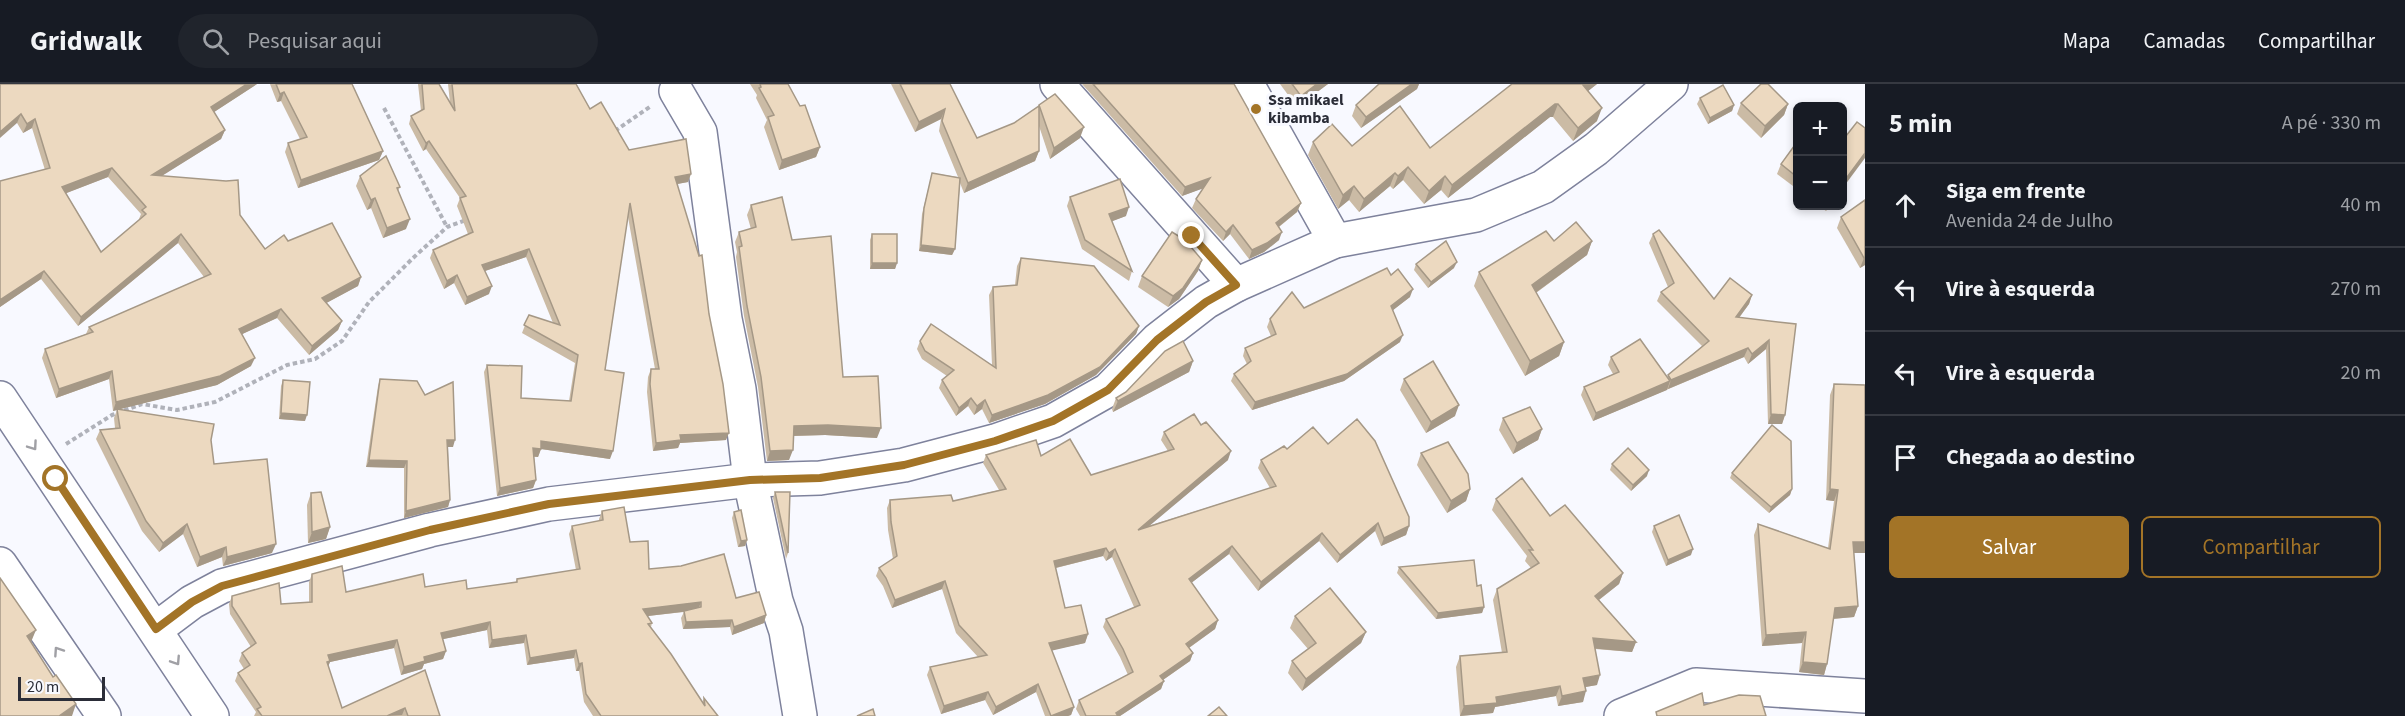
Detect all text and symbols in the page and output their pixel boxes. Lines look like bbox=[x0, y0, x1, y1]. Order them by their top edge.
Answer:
search box bbox=[178, 14, 598, 68]
text: Gridwalk bbox=[30, 21, 142, 61]
icon: search bbox=[199, 25, 232, 58]
text: Pesquisar aqui bbox=[247, 25, 382, 57]
text: Mapa bbox=[2063, 26, 2110, 56]
text: Camadas bbox=[2143, 26, 2225, 56]
text: Compartilhar bbox=[2258, 26, 2375, 56]
place label: Ssa mikael kibamba bbox=[1268, 89, 1344, 129]
marker: Ssa mikael kibamba bbox=[1249, 102, 1263, 116]
map controls bbox=[1793, 102, 1847, 210]
button: + bbox=[1793, 102, 1847, 156]
text: 5 min bbox=[1889, 105, 1952, 142]
text: A pé · 330 m bbox=[2282, 109, 2381, 137]
button: − bbox=[1793, 156, 1847, 210]
text: Siga em frente bbox=[1946, 175, 2086, 207]
icon: ahead bbox=[1889, 189, 1922, 222]
text: 40 m bbox=[2341, 191, 2381, 219]
text: Avenida 24 de Julho bbox=[1946, 207, 2113, 235]
route end bbox=[1178, 222, 1204, 248]
icon: left bbox=[1889, 273, 1922, 306]
text: Vire à esquerda bbox=[1946, 273, 2095, 305]
text: 270 m bbox=[2331, 275, 2381, 303]
icon: left bbox=[1889, 357, 1922, 390]
text: Vire à esquerda bbox=[1946, 357, 2095, 389]
text: 20 m bbox=[2341, 359, 2381, 387]
one-way arrow bbox=[26, 439, 37, 450]
icon: arrive bbox=[1889, 441, 1922, 474]
text: Chegada ao destino bbox=[1946, 441, 2135, 473]
route start bbox=[42, 465, 68, 491]
button: Salvar bbox=[1889, 516, 2129, 578]
button: Compartilhar bbox=[2141, 516, 2381, 578]
one-way arrow bbox=[54, 646, 65, 657]
one-way arrow bbox=[169, 655, 181, 665]
scale bar bbox=[18, 674, 105, 702]
text: 20 m bbox=[27, 676, 59, 698]

